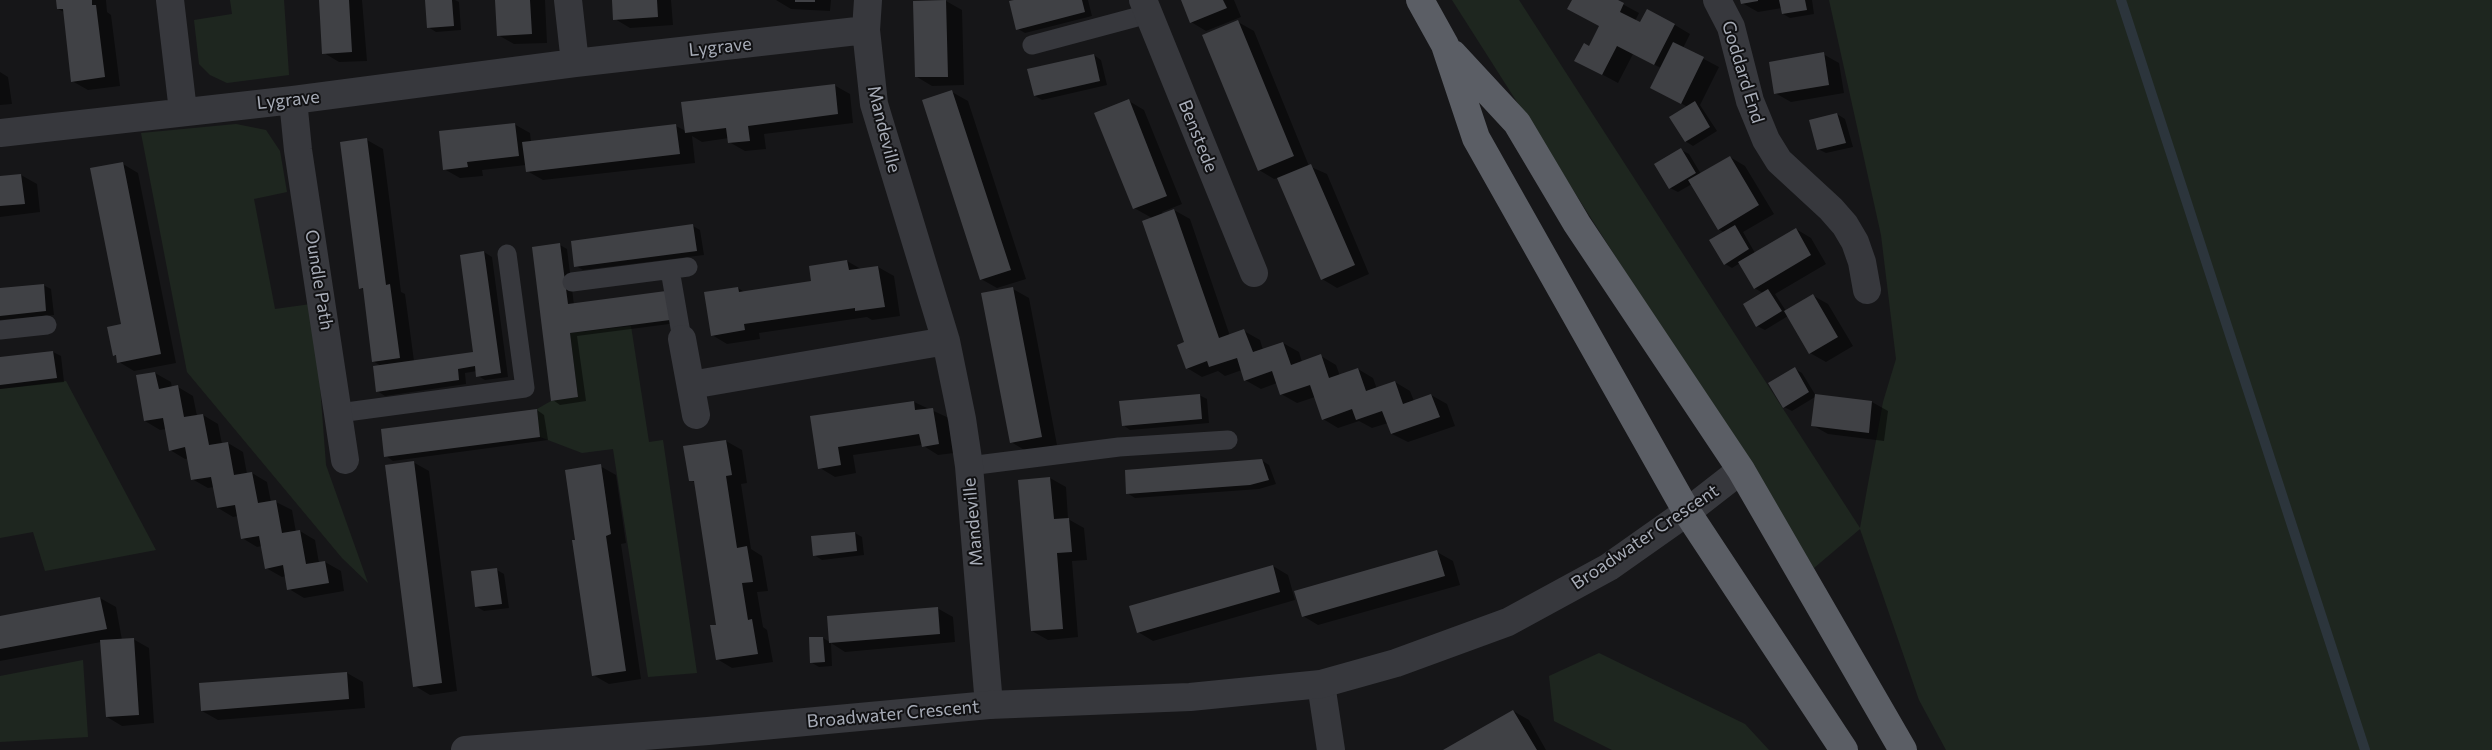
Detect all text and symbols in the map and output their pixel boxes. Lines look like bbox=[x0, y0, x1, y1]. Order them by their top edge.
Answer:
street label: Goddard End bbox=[1717, 18, 1769, 126]
street label: Lygrave bbox=[687, 33, 753, 61]
street label: Mandeville bbox=[863, 83, 905, 175]
street label: Lygrave bbox=[255, 86, 321, 114]
street label: Benstede bbox=[1174, 97, 1222, 175]
street label: Oundle Path bbox=[300, 228, 338, 332]
street label: Mandeville bbox=[958, 477, 988, 567]
street label: Broadwater Crescent bbox=[1567, 480, 1723, 594]
street label: Broadwater Crescent bbox=[806, 696, 980, 732]

